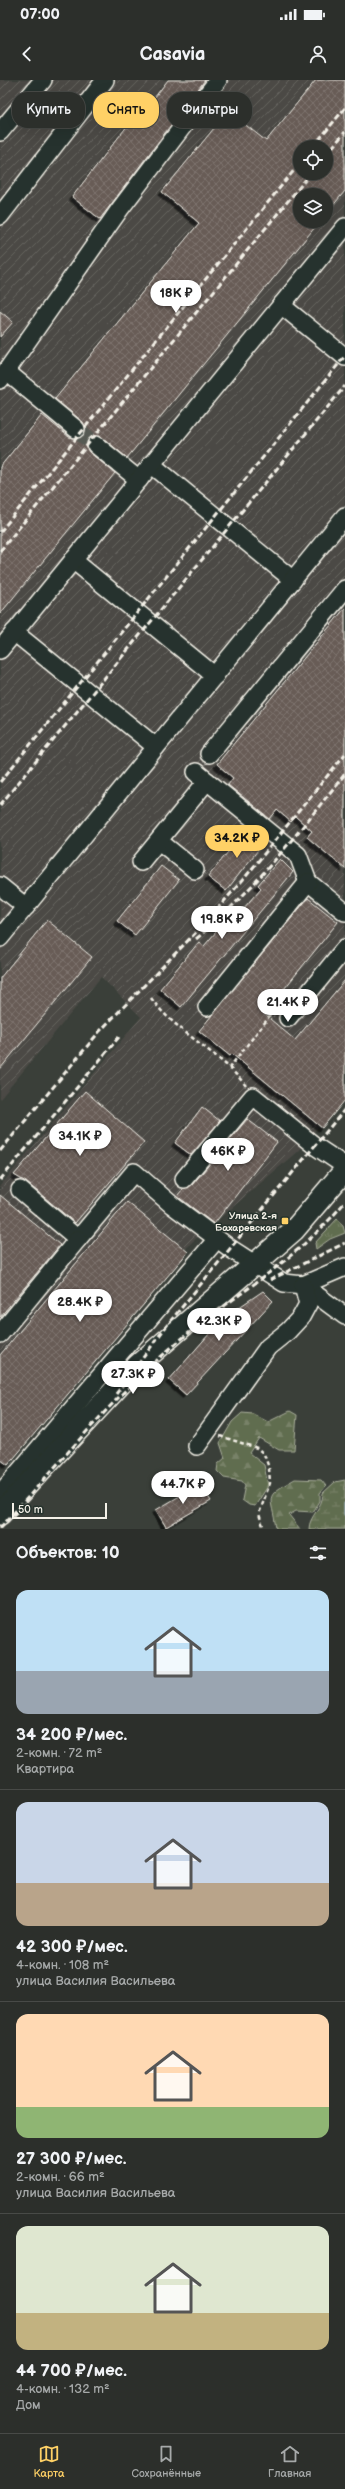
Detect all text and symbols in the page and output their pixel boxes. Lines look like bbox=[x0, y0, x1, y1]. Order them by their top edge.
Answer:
text: 07:00 bbox=[20, 5, 60, 24]
icon: back bbox=[16, 43, 38, 65]
icon: person bbox=[307, 43, 329, 65]
text: Casavia bbox=[140, 44, 205, 65]
chip: Купить bbox=[12, 92, 85, 128]
chip: Снять bbox=[93, 92, 159, 128]
chip: Фильтры bbox=[167, 92, 252, 128]
map controls bbox=[293, 140, 333, 228]
button: locate bbox=[293, 140, 333, 180]
button: layers bbox=[293, 188, 333, 228]
pin: 18K ₽ bbox=[148, 280, 204, 314]
text: 18K ₽ bbox=[159, 285, 193, 301]
pin: 34.2K ₽ bbox=[200, 825, 274, 859]
text: 34.2K ₽ bbox=[214, 830, 260, 846]
pin: 19.8K ₽ bbox=[185, 906, 259, 940]
text: 19.8K ₽ bbox=[200, 911, 244, 927]
pin: 21.4K ₽ bbox=[251, 989, 325, 1023]
text: 21.4K ₽ bbox=[266, 994, 310, 1010]
pin: 34.1K ₽ bbox=[43, 1123, 117, 1157]
text: 34.1K ₽ bbox=[58, 1128, 102, 1144]
pin: 46K ₽ bbox=[200, 1138, 256, 1172]
text: 46K ₽ bbox=[210, 1143, 246, 1159]
place label: Улица 2-я Бахаревская bbox=[215, 1210, 277, 1234]
marker: Улица 2-я Бахаревская bbox=[280, 1216, 290, 1226]
pin: 28.4K ₽ bbox=[43, 1289, 117, 1323]
text: 28.4K ₽ bbox=[57, 1294, 103, 1310]
pin: 42.3K ₽ bbox=[182, 1308, 256, 1342]
text: 42.3K ₽ bbox=[196, 1313, 242, 1329]
pin: 27.3K ₽ bbox=[96, 1361, 170, 1395]
text: 27.3K ₽ bbox=[111, 1366, 156, 1382]
pin: 44.7K ₽ bbox=[146, 1471, 220, 1505]
text: 44.7K ₽ bbox=[160, 1476, 206, 1492]
scale bar bbox=[12, 1501, 107, 1520]
text: 50 m bbox=[18, 1503, 43, 1516]
icon: filters bbox=[307, 1542, 329, 1564]
text: Объектов: 10 bbox=[16, 1543, 119, 1563]
icon: home bbox=[137, 1616, 209, 1688]
text: 34 200 ₽/мес. bbox=[16, 1725, 127, 1745]
text: 2-комн. · 72 m² bbox=[16, 1745, 102, 1761]
text: Квартира bbox=[16, 1761, 74, 1777]
icon: home bbox=[137, 1828, 209, 1900]
text: 42 300 ₽/мес. bbox=[16, 1937, 128, 1957]
text: 4-комн. · 108 m² bbox=[16, 1957, 109, 1973]
text: улица Василия Васильева bbox=[16, 1973, 176, 1989]
icon: home bbox=[137, 2040, 209, 2112]
text: 27 300 ₽/мес. bbox=[16, 2149, 127, 2169]
text: 2-комн. · 66 m² bbox=[16, 2169, 105, 2185]
text: улица Василия Васильева bbox=[16, 2185, 176, 2201]
icon: home bbox=[137, 2252, 209, 2324]
text: 44 700 ₽/мес. bbox=[16, 2361, 127, 2381]
text: 4-комн. · 132 m² bbox=[16, 2381, 110, 2397]
text: Дом bbox=[16, 2397, 41, 2413]
tab: Карта bbox=[34, 2443, 65, 2480]
tab: Сохранённые bbox=[132, 2443, 201, 2480]
tab: Главная bbox=[268, 2443, 311, 2480]

